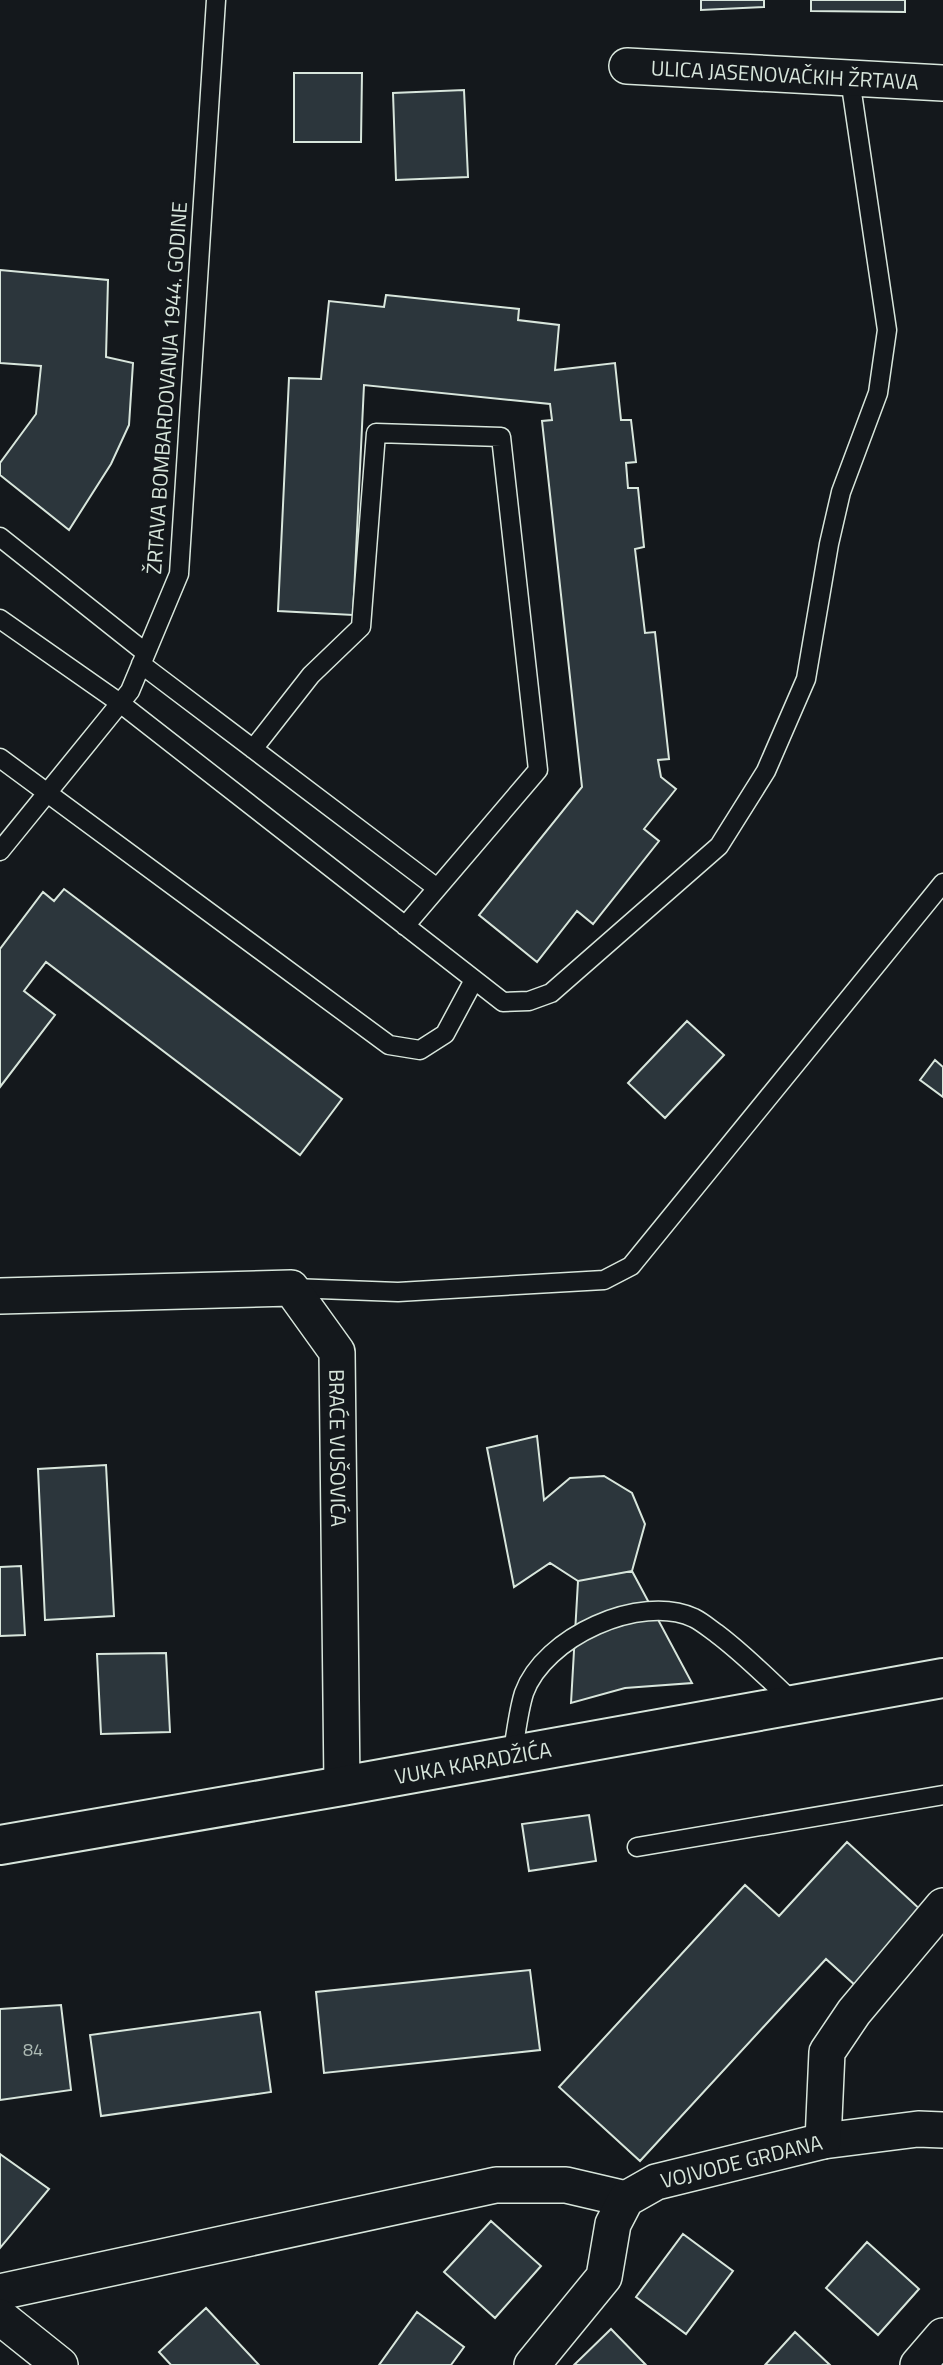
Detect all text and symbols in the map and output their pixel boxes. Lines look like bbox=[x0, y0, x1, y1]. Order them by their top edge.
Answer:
street label: ULICA JASENOVAČKIH ŽRTAVA bbox=[650, 51, 920, 98]
street label: ŽRTAVA BOMBARDOVANJA 1944. GODINE bbox=[137, 201, 195, 575]
street label: BRAĆE VUŠOVIĆA bbox=[321, 1369, 355, 1528]
street label: VUKA KARADŽIĆA bbox=[392, 1733, 554, 1792]
house number: 84 bbox=[23, 2036, 43, 2063]
street label: VOJVODE GRDANA bbox=[657, 2126, 826, 2196]

